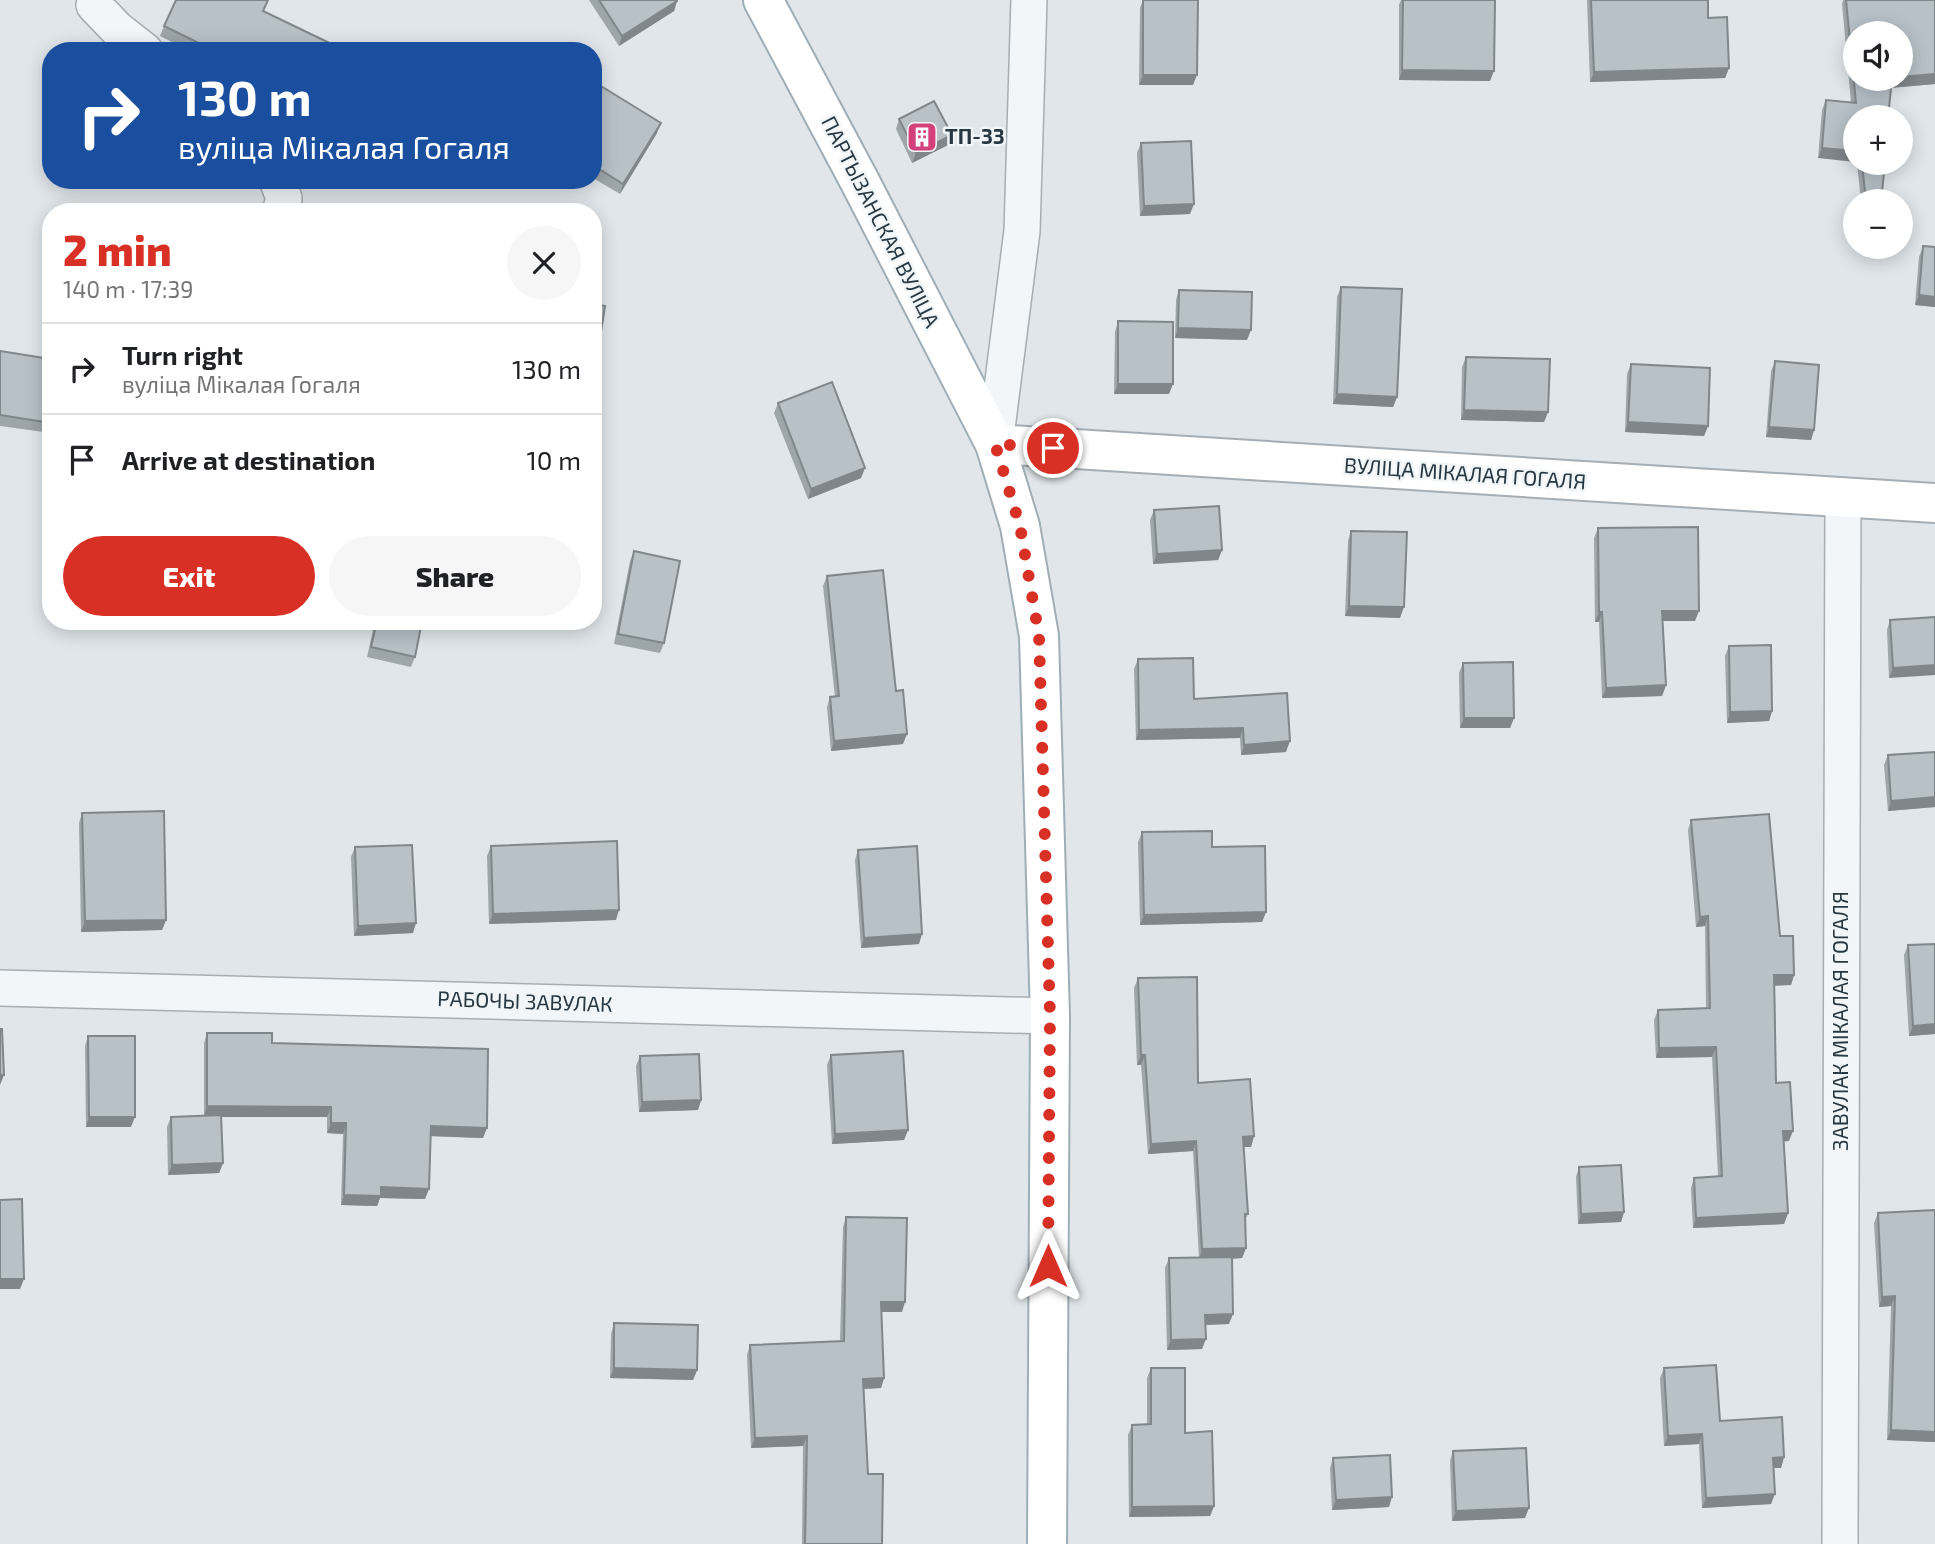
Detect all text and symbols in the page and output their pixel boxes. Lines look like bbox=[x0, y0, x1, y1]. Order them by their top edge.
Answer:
map controls bbox=[1843, 21, 1913, 259]
button: sound bbox=[1843, 21, 1913, 91]
text: 130 m bbox=[178, 67, 312, 126]
icon: right bbox=[63, 70, 154, 161]
button: + bbox=[1843, 105, 1913, 175]
street label: ПАРТЫЗАНСКАЯ ВУЛІЦА bbox=[817, 111, 946, 331]
building icon: ТП-33 bbox=[905, 120, 939, 154]
place label: ТП-33 bbox=[945, 123, 1005, 148]
text: вуліца Мікалая Гогаля bbox=[178, 127, 510, 165]
button: − bbox=[1843, 189, 1913, 259]
text: 2 min bbox=[63, 224, 172, 274]
button: close bbox=[507, 226, 581, 300]
text: 140 m · 17:39 bbox=[63, 275, 193, 303]
text: Turn right bbox=[122, 339, 243, 370]
icon: right bbox=[63, 350, 101, 388]
text: 130 m bbox=[512, 353, 581, 384]
text: вуліца Мікалая Гогаля bbox=[122, 370, 361, 398]
pin bbox=[1023, 418, 1083, 478]
icon: arrive bbox=[1034, 429, 1072, 467]
icon: arrive bbox=[63, 441, 101, 479]
text: Arrive at destination bbox=[122, 444, 375, 475]
text: 10 m bbox=[526, 444, 581, 475]
street label: ВУЛІЦА МІКАЛАЯ ГОГАЛЯ bbox=[1343, 452, 1587, 493]
button: Exit bbox=[63, 536, 315, 616]
button: Share bbox=[329, 536, 581, 616]
street label: ЗАВУЛАК МІКАЛАЯ ГОГАЛЯ bbox=[1827, 891, 1852, 1151]
street label: РАБОЧЫ ЗАВУЛАК bbox=[437, 985, 613, 1016]
position arrow bbox=[1011, 1229, 1085, 1303]

